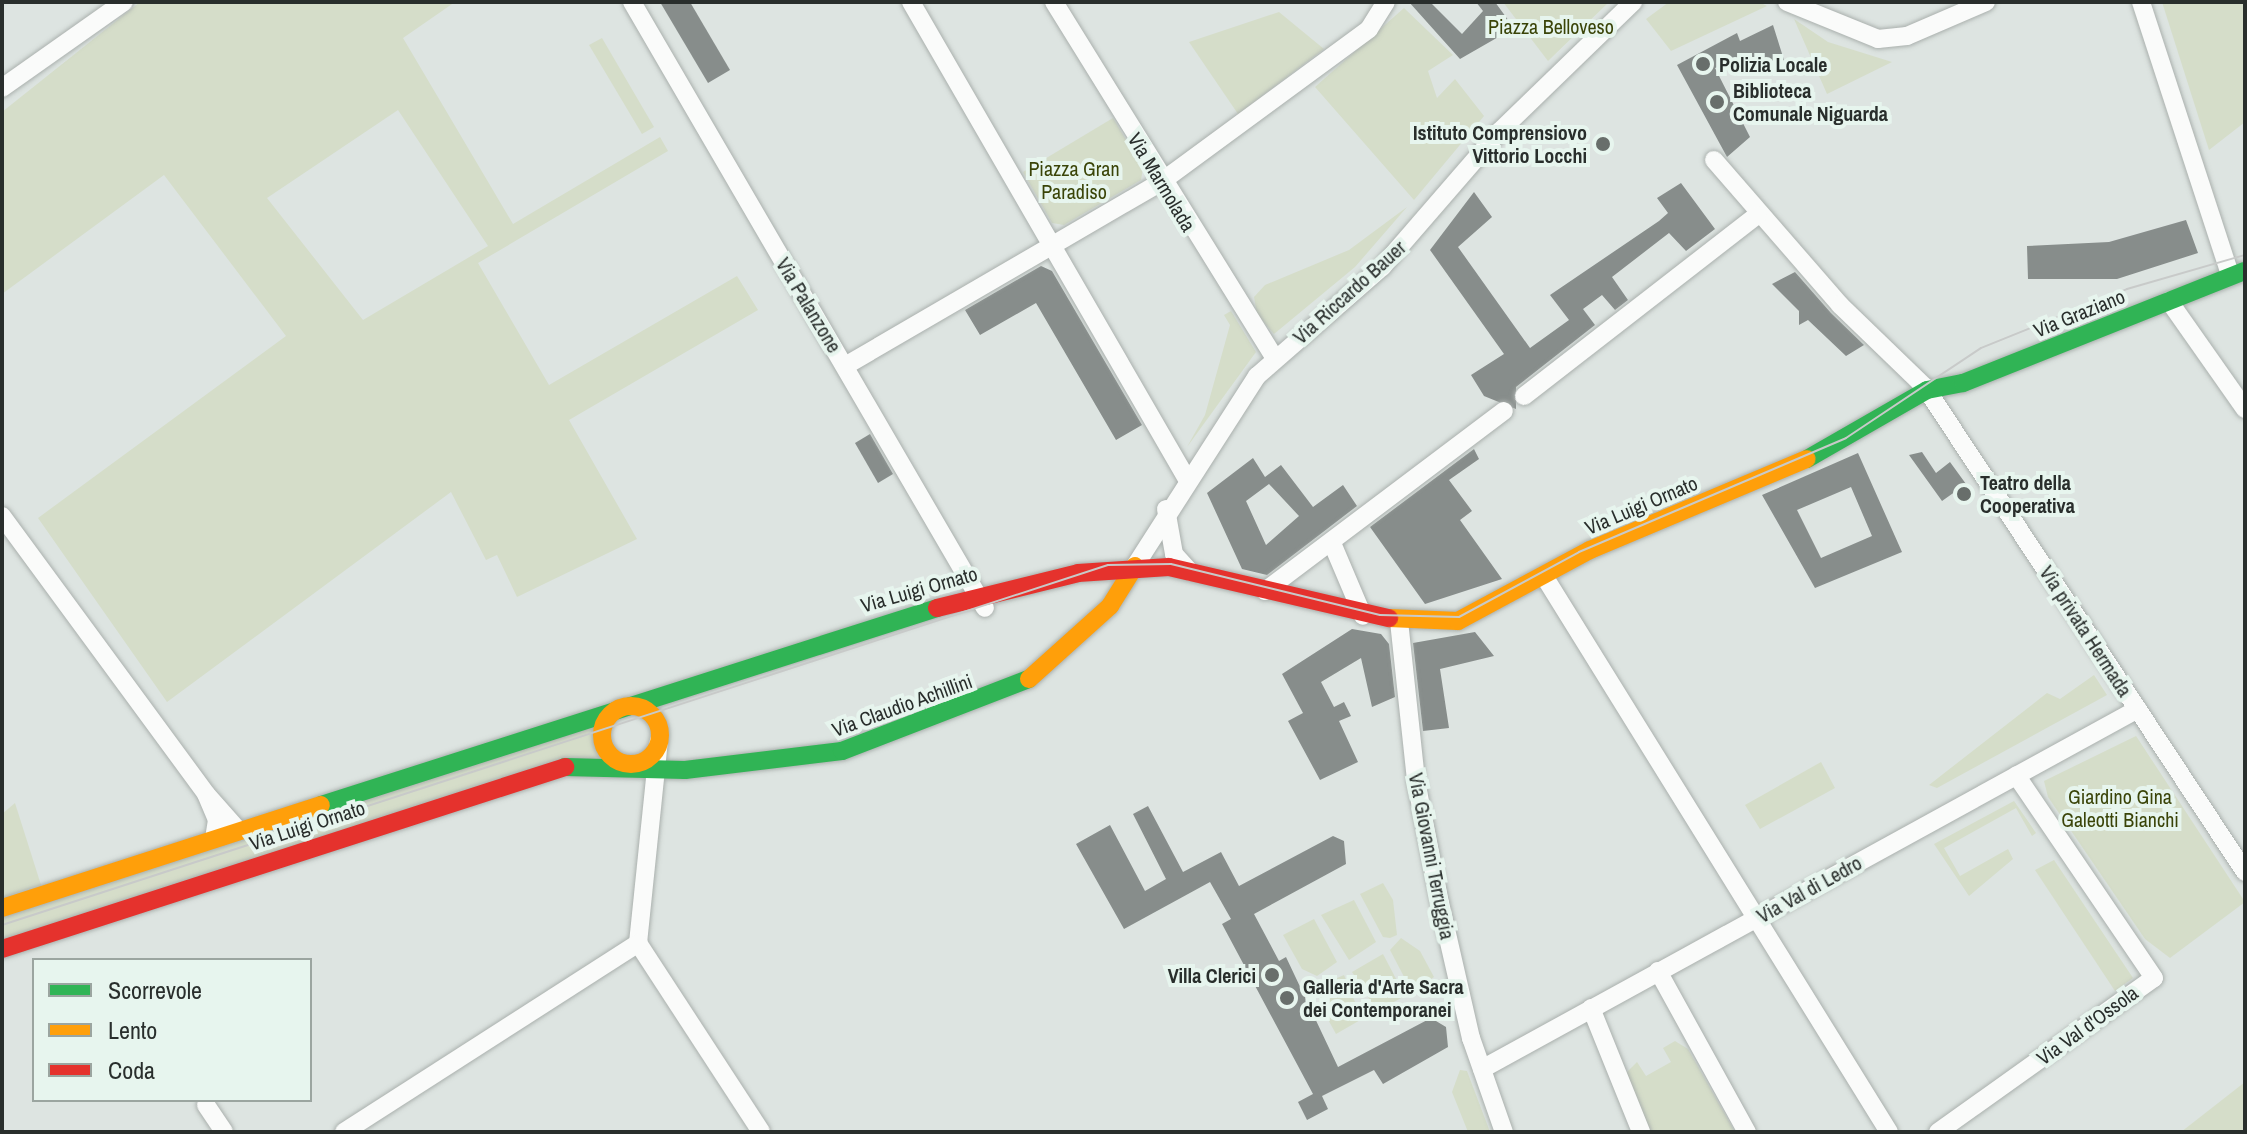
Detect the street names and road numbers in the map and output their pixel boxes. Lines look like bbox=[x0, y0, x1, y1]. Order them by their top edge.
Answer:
street label: Via Marmolada bbox=[1123, 128, 1201, 236]
street label: Via Riccardo Bauer bbox=[1288, 235, 1410, 349]
street label: Via Palanzone bbox=[771, 253, 847, 357]
street label: Via Graziano bbox=[2030, 284, 2128, 342]
street label: Via Luigi Ornato bbox=[1581, 470, 1701, 540]
street label: Via Luigi Ornato bbox=[858, 561, 980, 617]
street label: Via privata Hermada bbox=[2035, 561, 2137, 701]
street label: Via Claudio Achillini bbox=[828, 668, 976, 742]
street label: Via Giovanni Terruggia bbox=[1404, 771, 1460, 941]
street label: Via Luigi Ornato bbox=[246, 795, 368, 855]
street label: Via Val di Ledro bbox=[1752, 850, 1866, 928]
street label: Via Val d'Ossola bbox=[2032, 980, 2142, 1070]

